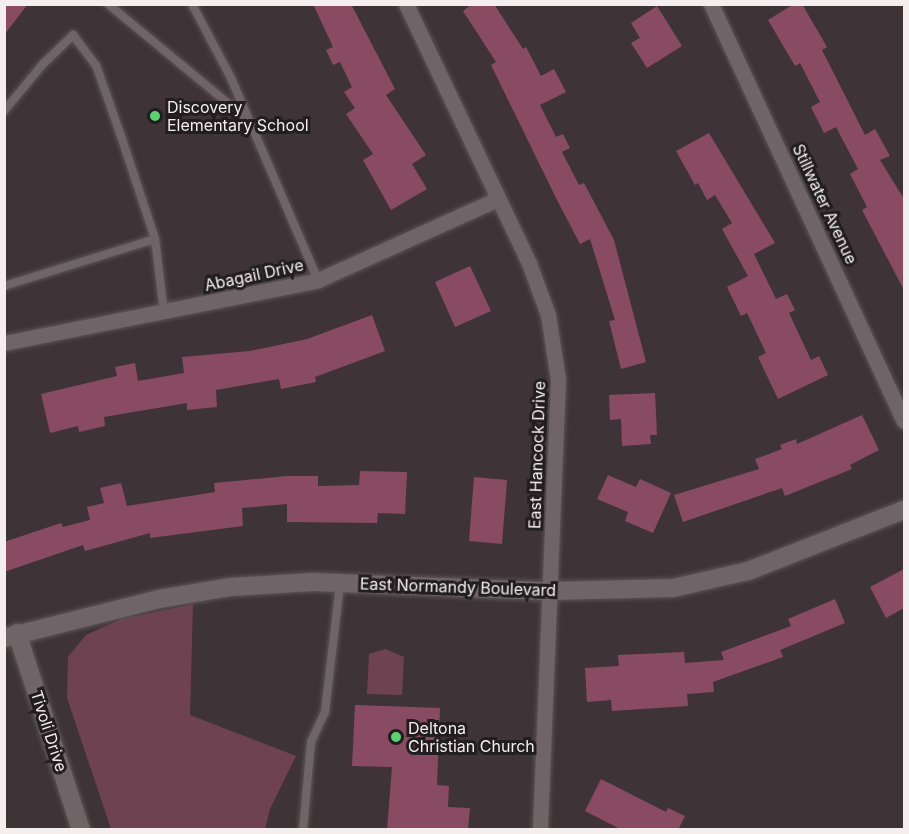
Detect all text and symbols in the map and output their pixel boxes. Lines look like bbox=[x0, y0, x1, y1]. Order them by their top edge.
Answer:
place label: Discovery Elementary School bbox=[167, 97, 309, 135]
marker: Discovery Elementary School bbox=[148, 109, 162, 123]
street label: Stillwater Avenue bbox=[789, 141, 861, 267]
street label: Abagail Drive bbox=[203, 255, 305, 295]
street label: East Hancock Drive bbox=[525, 381, 549, 529]
street label: East Normandy Boulevard bbox=[360, 574, 556, 600]
street label: Tivoli Drive bbox=[27, 688, 71, 774]
place label: Deltona Christian Church bbox=[408, 718, 535, 756]
marker: Deltona Christian Church bbox=[389, 730, 403, 744]

